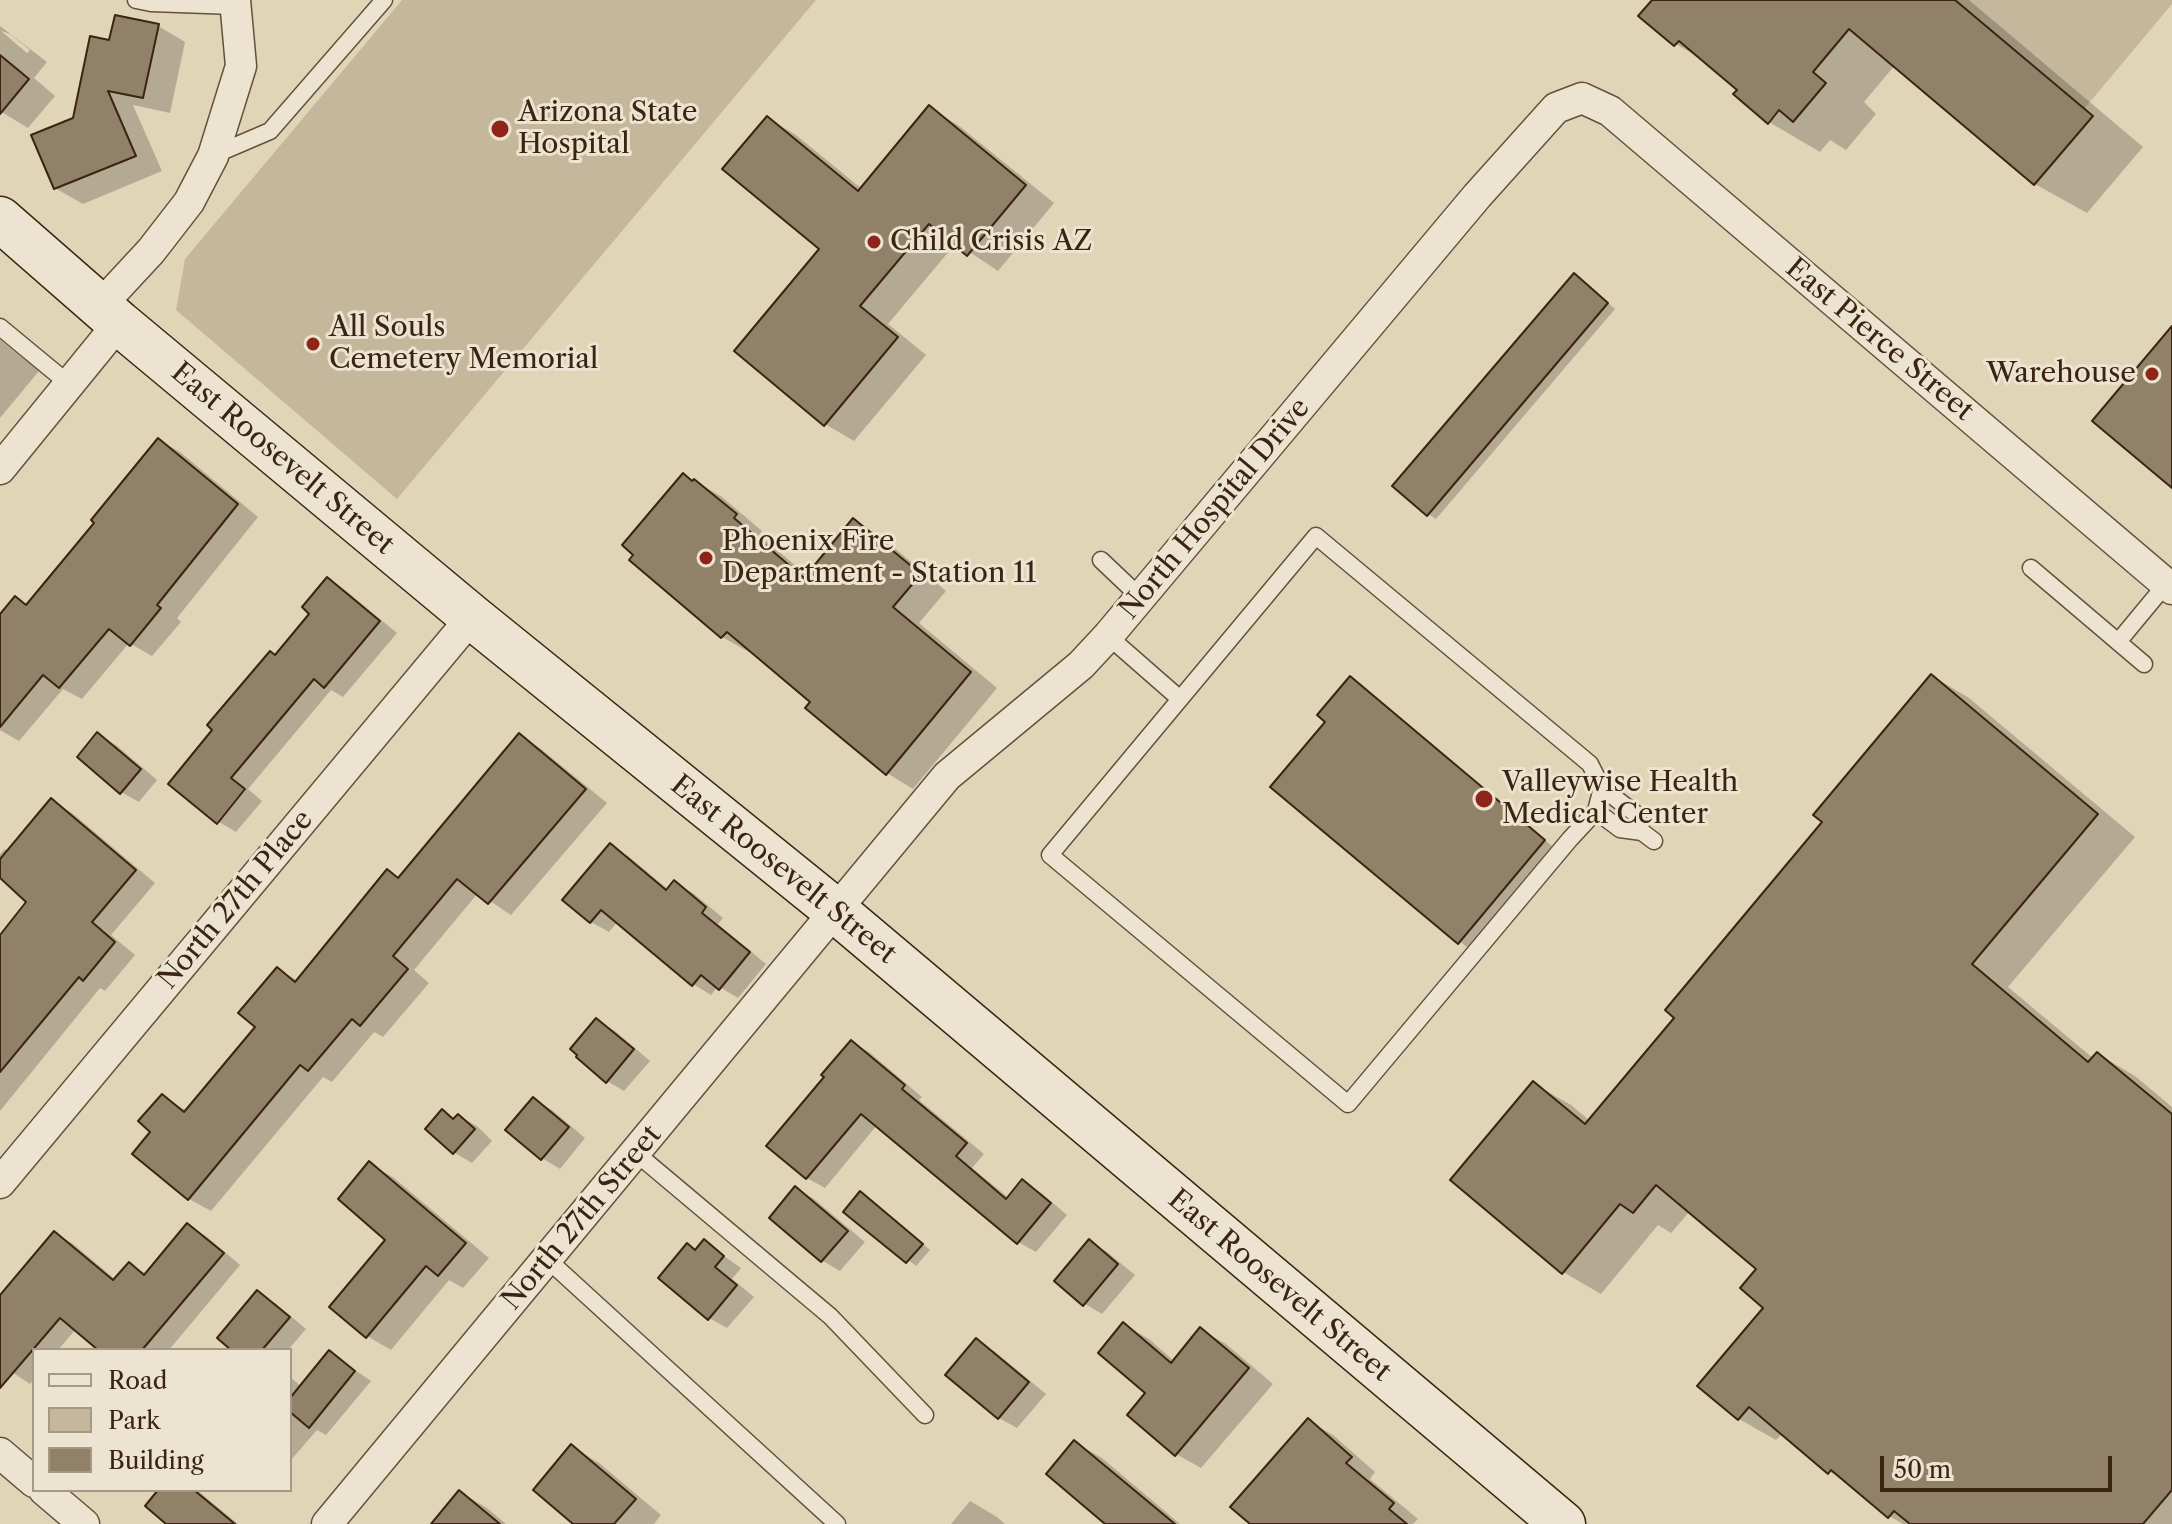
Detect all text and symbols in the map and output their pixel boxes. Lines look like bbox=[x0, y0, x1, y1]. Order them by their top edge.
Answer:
place label: Arizona State Hospital bbox=[518, 96, 697, 162]
marker: Arizona State Hospital bbox=[489, 118, 511, 140]
place label: Child Crisis AZ bbox=[890, 225, 1092, 259]
marker: Child Crisis AZ bbox=[865, 233, 883, 251]
street label: East Pierce Street bbox=[1778, 252, 1980, 428]
place label: All Souls Cemetery Memorial bbox=[329, 311, 598, 377]
marker: All Souls Cemetery Memorial bbox=[304, 335, 322, 353]
street label: East Roosevelt Street bbox=[164, 356, 400, 562]
place label: Warehouse bbox=[1986, 357, 2136, 391]
marker: Warehouse bbox=[2143, 365, 2161, 383]
street label: North Hospital Drive bbox=[1113, 392, 1317, 626]
place label: Phoenix Fire Department - Station 11 bbox=[722, 525, 1037, 591]
marker: Phoenix Fire Department - Station 11 bbox=[697, 549, 715, 567]
place label: Valleywise Health Medical Center bbox=[1502, 766, 1738, 832]
street label: East Roosevelt Street bbox=[663, 769, 903, 971]
marker: Valleywise Health Medical Center bbox=[1473, 788, 1495, 810]
street label: North 27th Place bbox=[151, 804, 321, 996]
street label: North 27th Street bbox=[495, 1119, 669, 1317]
street label: East Roosevelt Street bbox=[1161, 1183, 1397, 1389]
legend bbox=[32, 1348, 292, 1492]
text: Road bbox=[108, 1366, 167, 1395]
text: Park bbox=[108, 1406, 160, 1435]
scale bar bbox=[1884, 1440, 2116, 1490]
text: Building bbox=[108, 1446, 204, 1475]
text: 50 m bbox=[1894, 1455, 1951, 1484]

